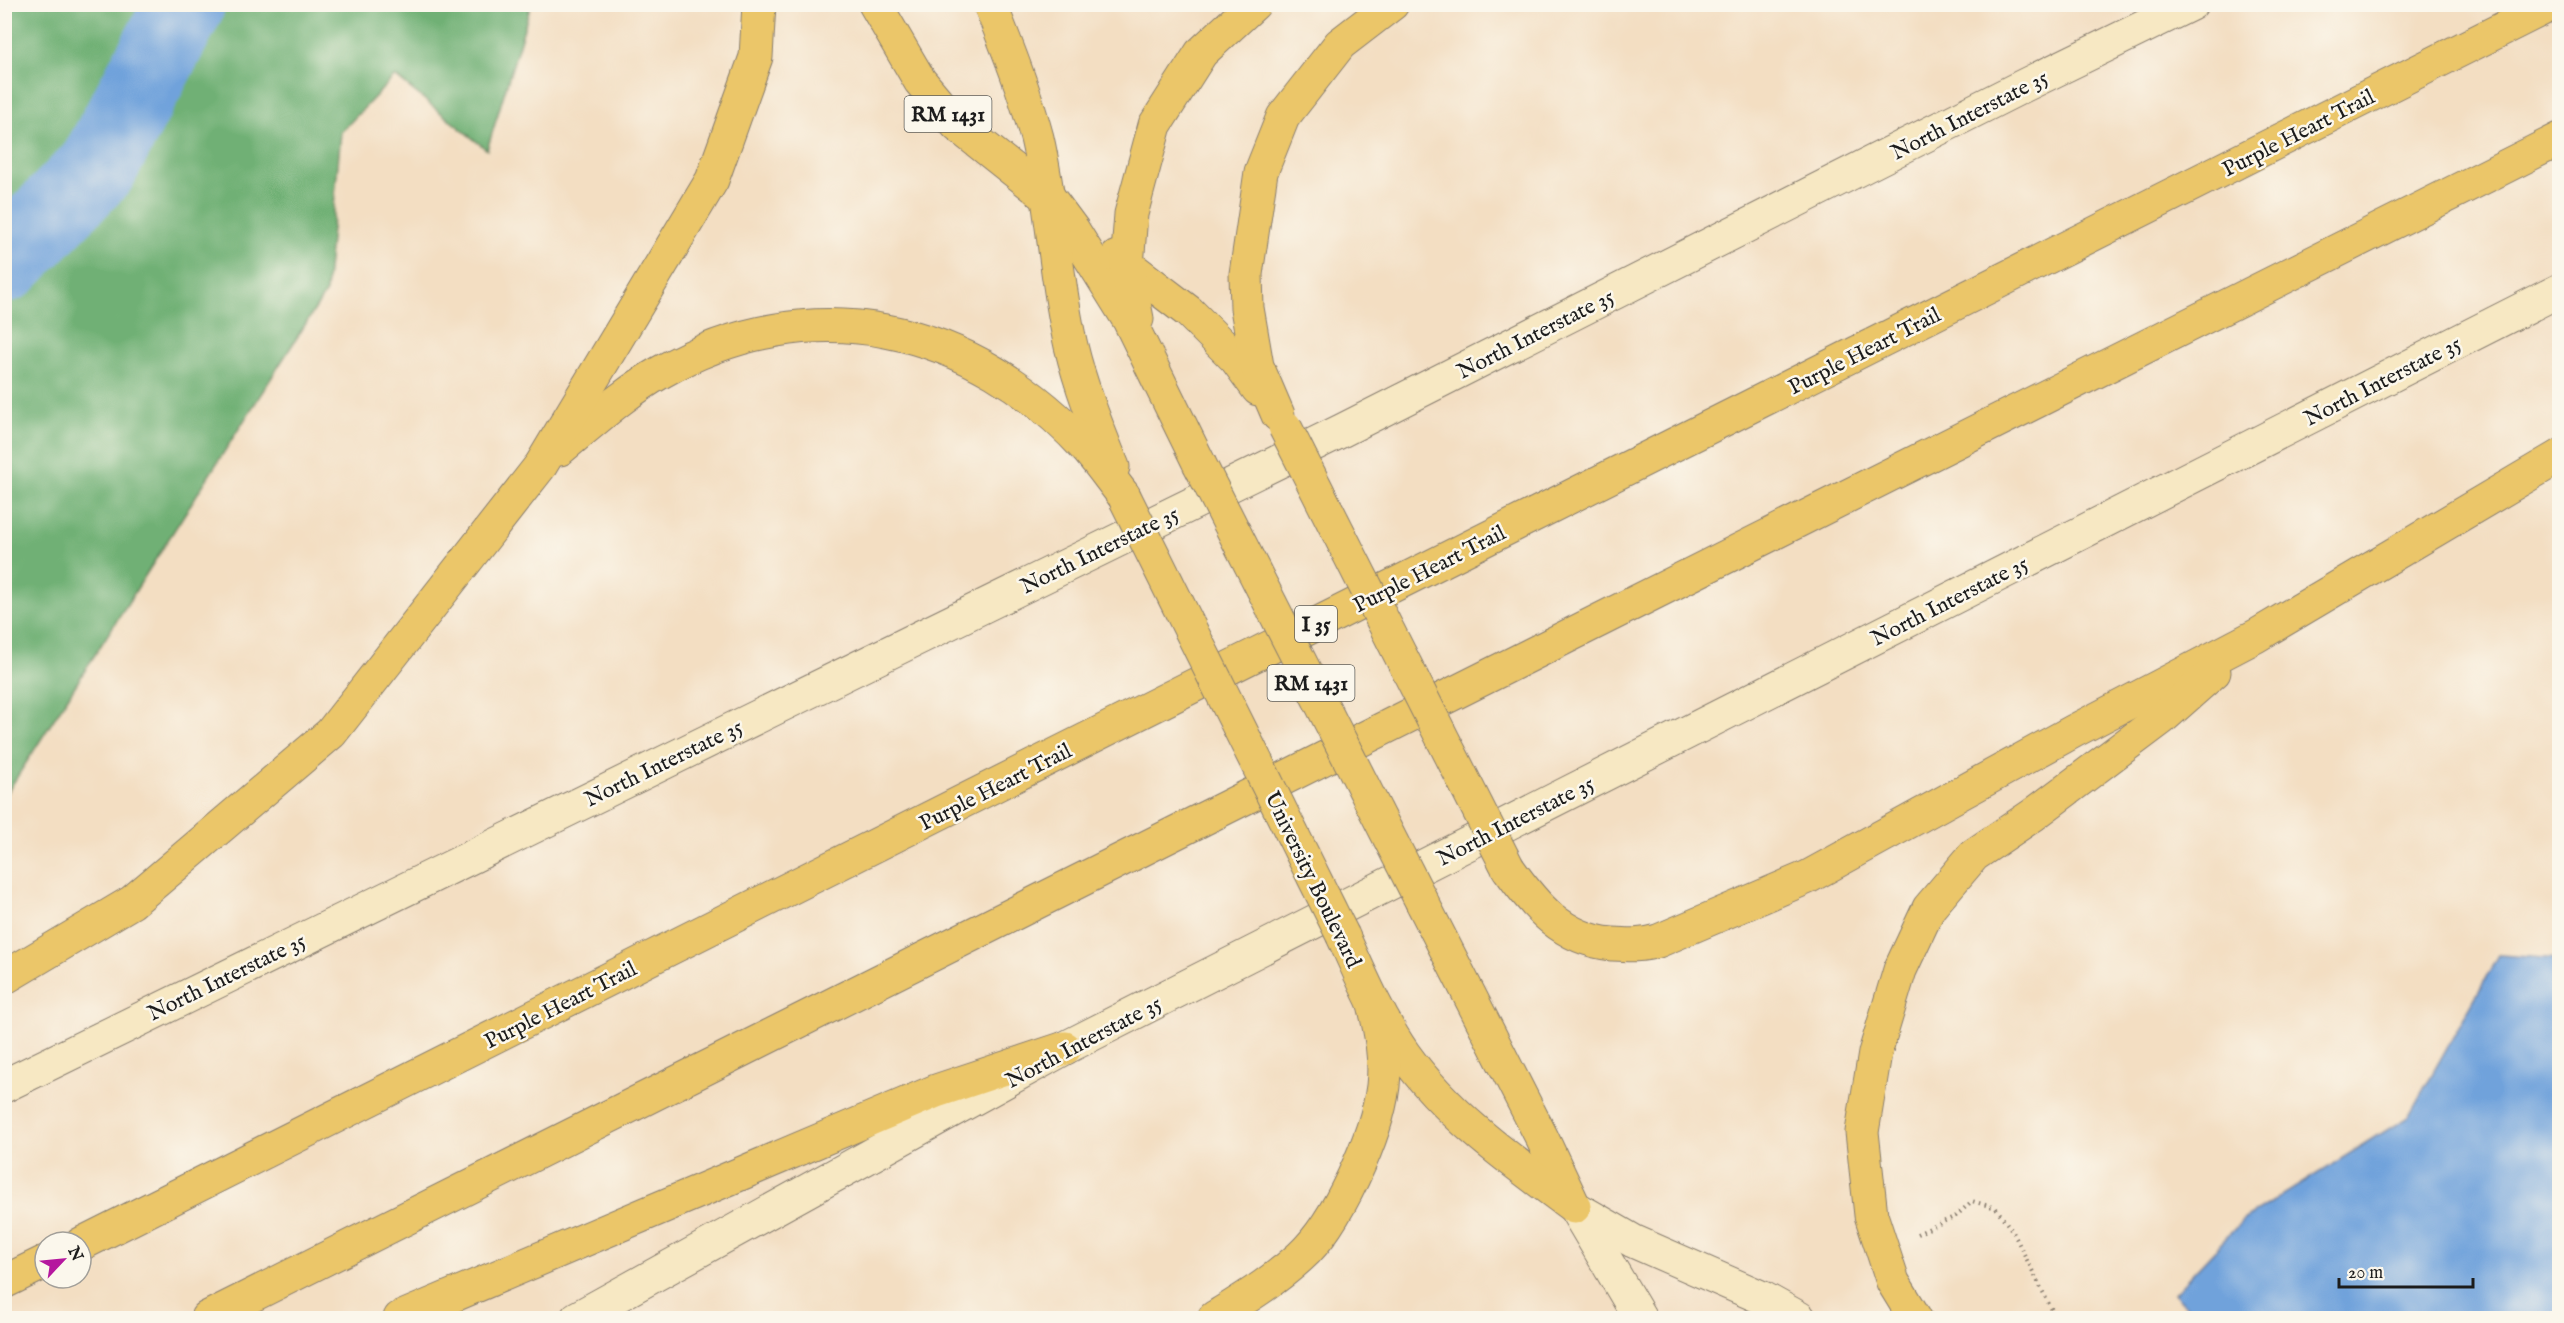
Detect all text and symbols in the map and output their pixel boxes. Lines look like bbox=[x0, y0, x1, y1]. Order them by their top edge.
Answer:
street label: North Interstate 35 bbox=[1887, 64, 2053, 167]
street label: Purple Heart Trail bbox=[2218, 83, 2380, 184]
road number: RM 1431 bbox=[904, 96, 992, 132]
street label: North Interstate 35 bbox=[1453, 283, 1619, 386]
street label: Purple Heart Trail bbox=[1784, 301, 1946, 402]
street label: North Interstate 35 bbox=[2300, 330, 2466, 433]
street label: North Interstate 35 bbox=[1016, 500, 1184, 601]
street label: Purple Heart Trail bbox=[1349, 519, 1511, 620]
street label: North Interstate 35 bbox=[1867, 550, 2033, 653]
road number: I 35 bbox=[1295, 606, 1337, 642]
road number: RM 1431 bbox=[1268, 665, 1354, 701]
street label: North Interstate 35 bbox=[580, 713, 748, 814]
street label: Purple Heart Trail bbox=[915, 737, 1077, 838]
street label: North Interstate 35 bbox=[1433, 770, 1599, 873]
street label: University Boulevard bbox=[1257, 787, 1367, 973]
street label: North Interstate 35 bbox=[143, 927, 311, 1028]
street label: Purple Heart Trail bbox=[480, 955, 642, 1056]
street label: North Interstate 35 bbox=[1001, 990, 1167, 1096]
north arrow bbox=[33, 1230, 93, 1290]
text: N bbox=[62, 1243, 87, 1265]
scale bar bbox=[2339, 1251, 2472, 1289]
text: 20 m bbox=[2348, 1262, 2383, 1285]

